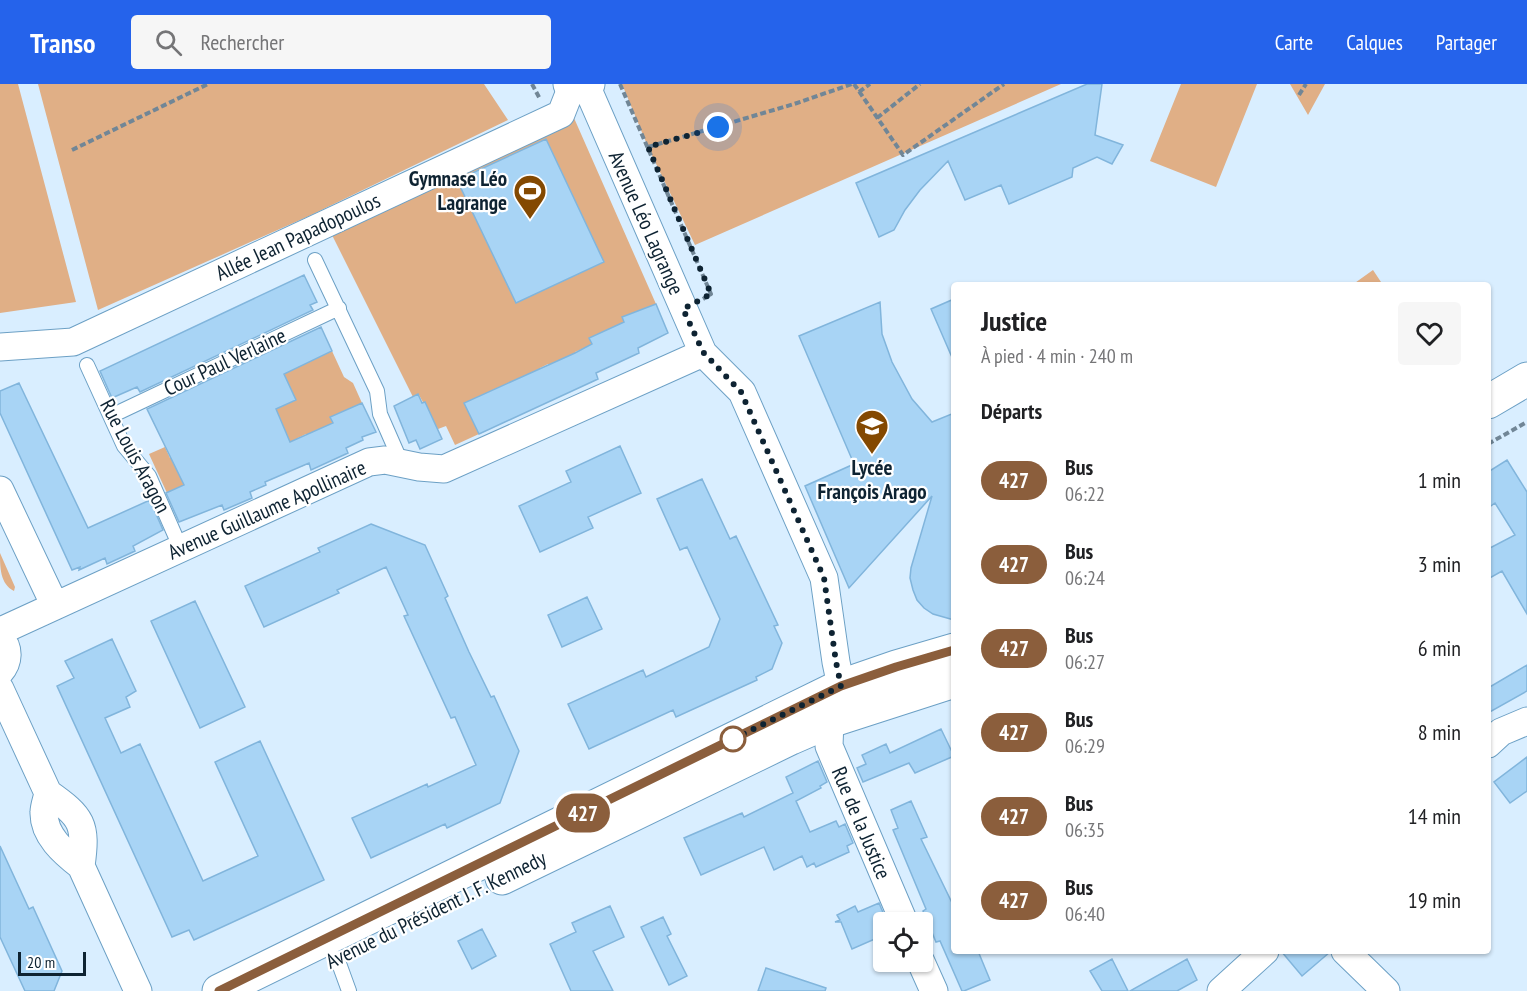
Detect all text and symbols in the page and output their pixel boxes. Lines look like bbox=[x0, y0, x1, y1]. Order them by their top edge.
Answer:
search box bbox=[131, 15, 551, 69]
text: Transo bbox=[30, 24, 95, 61]
icon: search bbox=[152, 26, 185, 59]
text: Rechercher bbox=[200, 28, 284, 56]
text: Carte bbox=[1275, 29, 1313, 56]
text: Calques bbox=[1346, 29, 1403, 56]
text: Partager bbox=[1436, 29, 1497, 56]
your location bbox=[703, 112, 733, 142]
street label: Avenue Léo Lagrange bbox=[603, 147, 690, 299]
place label: Gymnase Léo Lagrange bbox=[409, 165, 507, 216]
sports icon: Gymnase Léo Lagrange bbox=[512, 173, 548, 220]
street label: Allée Jean Papadopoulos bbox=[211, 187, 384, 287]
text: Justice bbox=[981, 302, 1047, 339]
button: heart bbox=[1398, 302, 1461, 365]
street label: Cour Paul Verlaine bbox=[159, 322, 290, 402]
text: À pied · 4 min · 240 m bbox=[981, 343, 1133, 369]
street label: Rue Louis Aragon bbox=[94, 394, 177, 517]
text: Départs bbox=[981, 397, 1042, 425]
school or university icon: Lycée François Arago bbox=[854, 408, 890, 455]
text: Bus bbox=[1065, 453, 1093, 481]
street label: Avenue Guillaume Apollinaire bbox=[163, 454, 370, 565]
place label: Lycée François Arago bbox=[817, 454, 927, 505]
text: 1 min bbox=[1418, 466, 1461, 494]
text: 427 bbox=[999, 467, 1029, 494]
text: 06:22 bbox=[1065, 481, 1105, 507]
text: Bus bbox=[1065, 537, 1093, 565]
text: 3 min bbox=[1418, 550, 1461, 578]
text: 427 bbox=[999, 551, 1029, 578]
text: 06:24 bbox=[1065, 565, 1105, 591]
text: Bus bbox=[1065, 621, 1093, 649]
text: 6 min bbox=[1418, 634, 1461, 662]
text: 427 bbox=[999, 635, 1029, 662]
text: 06:27 bbox=[1065, 649, 1105, 675]
text: Bus bbox=[1065, 705, 1093, 733]
text: 8 min bbox=[1418, 718, 1461, 746]
text: 427 bbox=[999, 719, 1029, 746]
unlabelled marker bbox=[720, 726, 746, 752]
text: 06:29 bbox=[1065, 733, 1105, 759]
street label: Rue de la Justice bbox=[826, 762, 897, 883]
text: Bus bbox=[1065, 789, 1093, 817]
line badge: 427 bbox=[548, 794, 618, 832]
text: 427 bbox=[568, 800, 598, 827]
text: 14 min bbox=[1408, 802, 1461, 830]
text: 427 bbox=[999, 803, 1029, 830]
text: 06:35 bbox=[1065, 817, 1105, 843]
street label: Avenue du Président J. F. Kennedy bbox=[321, 844, 551, 975]
text: Bus bbox=[1065, 873, 1093, 901]
text: 19 min bbox=[1408, 886, 1461, 914]
text: 427 bbox=[999, 887, 1029, 914]
text: 06:40 bbox=[1065, 901, 1105, 927]
map controls bbox=[873, 912, 933, 972]
button: locate bbox=[873, 912, 933, 972]
scale bar bbox=[18, 949, 86, 976]
text: 20 m bbox=[27, 952, 55, 972]

